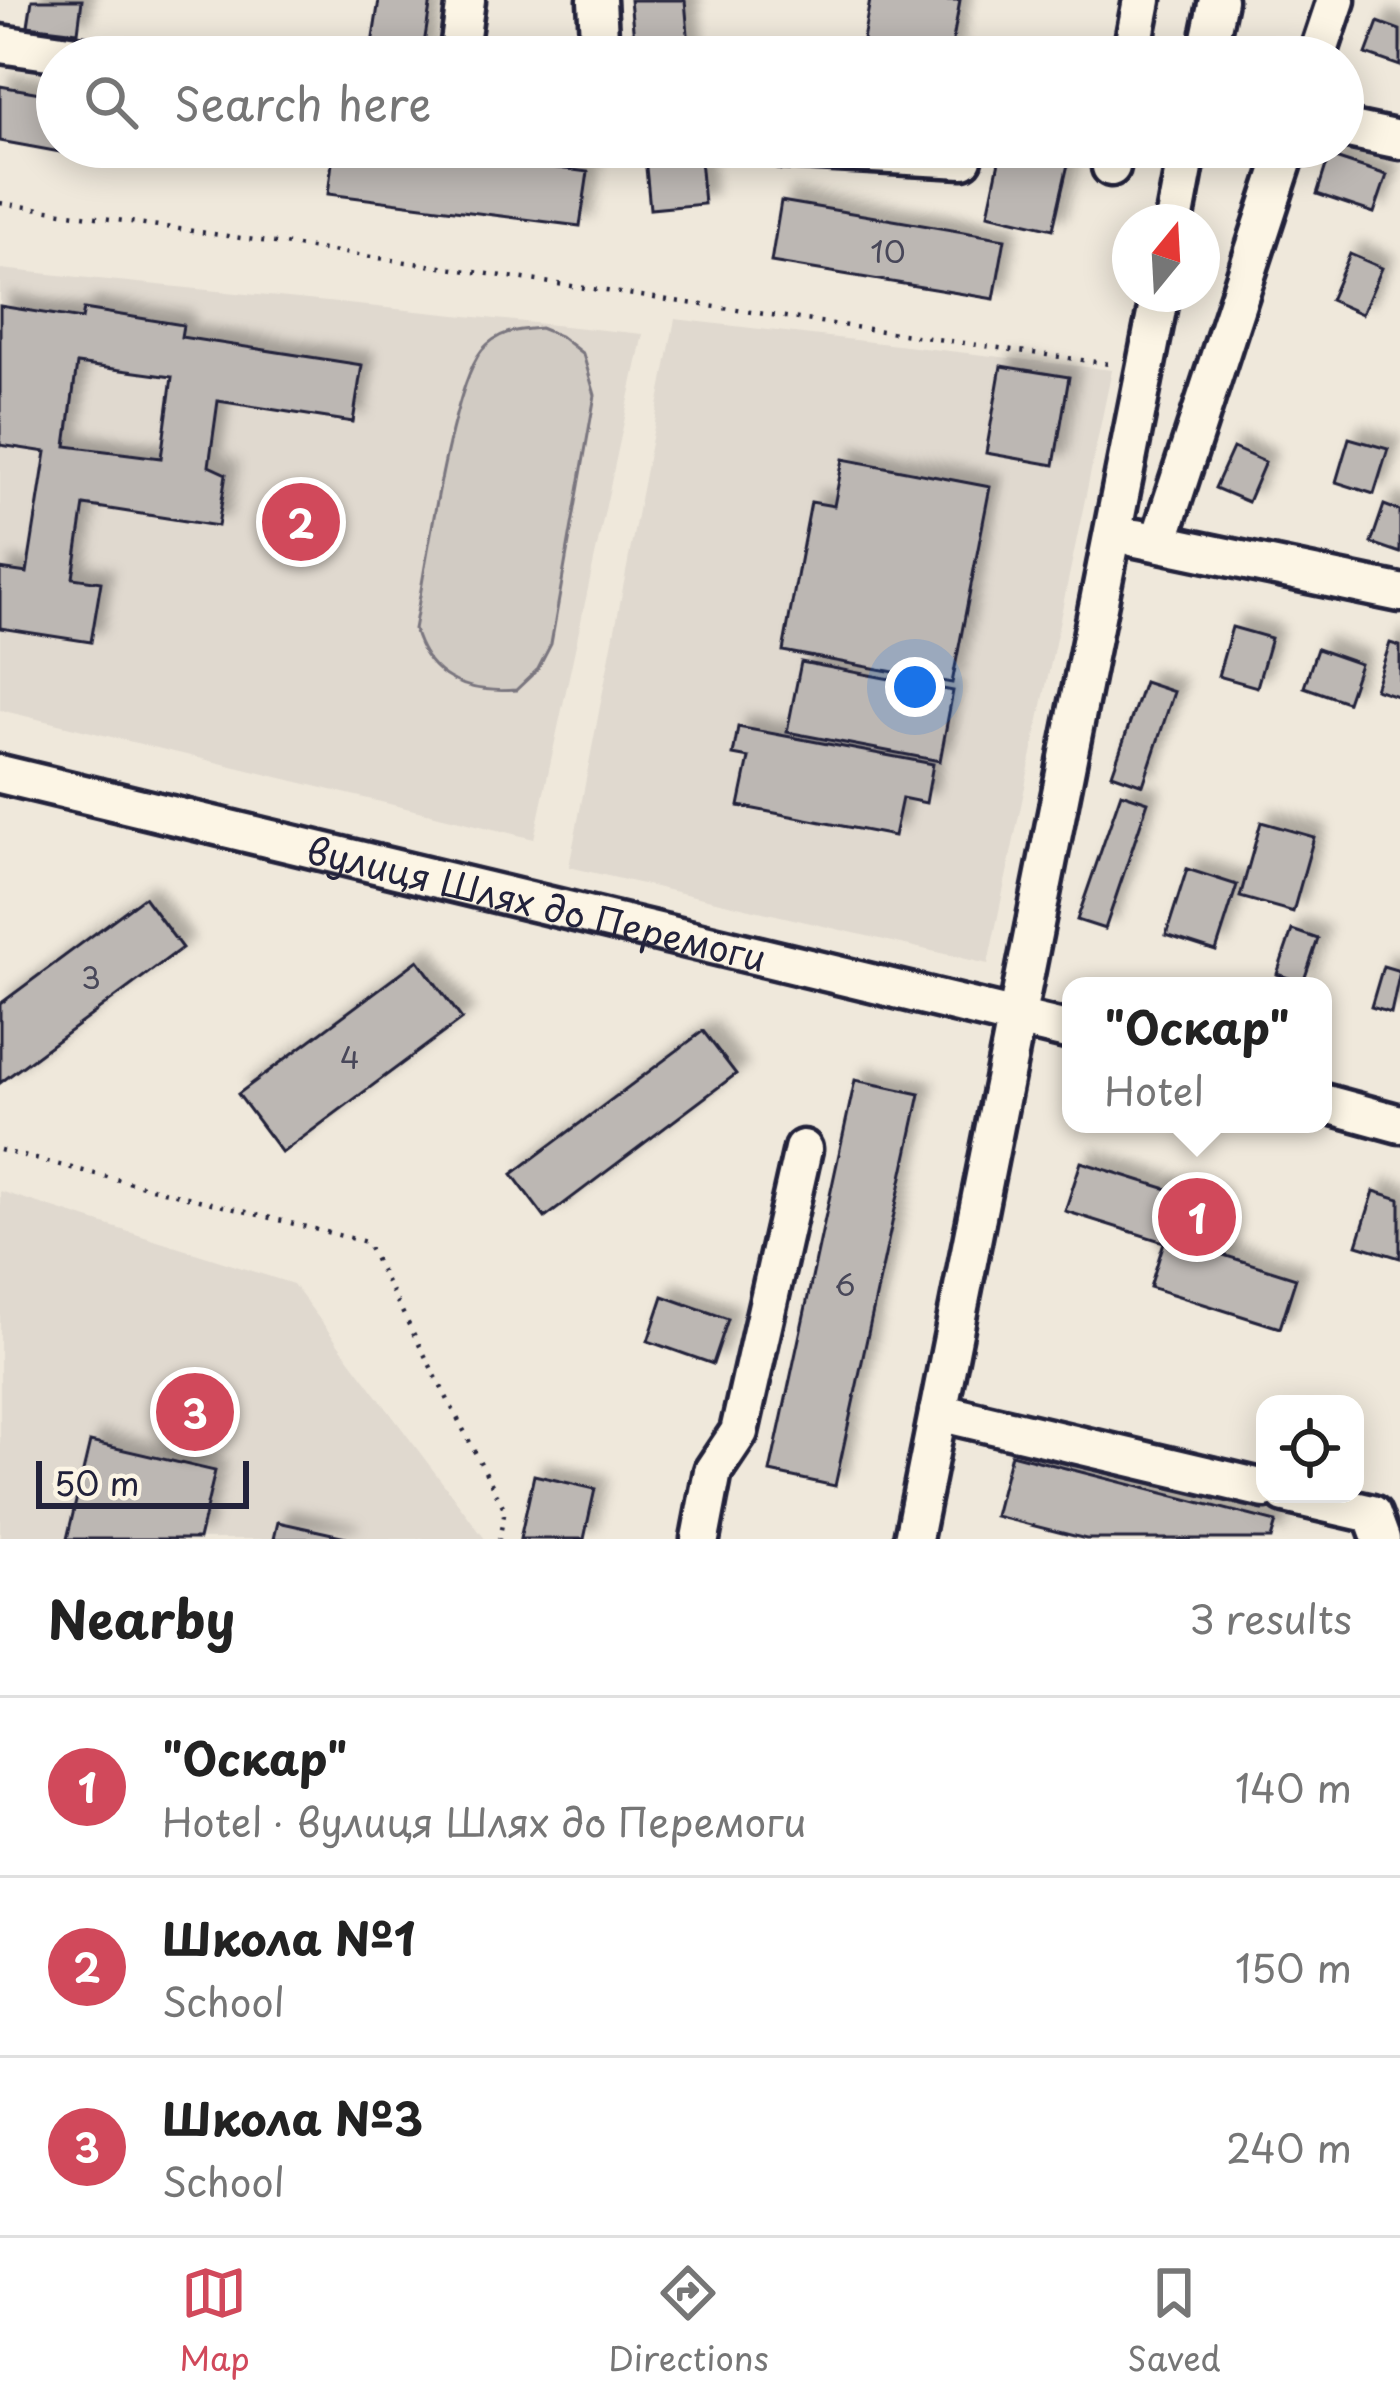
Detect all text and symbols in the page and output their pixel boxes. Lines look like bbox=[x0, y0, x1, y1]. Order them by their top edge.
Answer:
search box bbox=[36, 36, 1364, 168]
text: Search here bbox=[174, 68, 431, 136]
icon: search bbox=[78, 69, 144, 135]
north arrow bbox=[1112, 204, 1220, 312]
house number: 10 bbox=[870, 228, 906, 273]
pin: 2 bbox=[262, 477, 340, 567]
your location bbox=[885, 657, 945, 717]
street label: вулиця Шлях до Перемоги bbox=[302, 822, 772, 984]
house number: 3 bbox=[81, 954, 101, 999]
popup bbox=[1062, 977, 1332, 1133]
text: "Оскар" bbox=[1104, 992, 1290, 1060]
house number: 4 bbox=[340, 1034, 360, 1079]
text: Hotel bbox=[1104, 1060, 1204, 1119]
pin: 1 bbox=[1158, 1172, 1236, 1262]
house number: 6 bbox=[834, 1261, 856, 1306]
pin: 3 bbox=[156, 1367, 234, 1457]
map controls bbox=[1256, 1395, 1364, 1503]
button: locate bbox=[1256, 1395, 1364, 1503]
scale bar bbox=[36, 1455, 249, 1508]
text: 50 m bbox=[54, 1457, 140, 1507]
text: Nearby bbox=[48, 1579, 235, 1656]
text: 3 results bbox=[1189, 1588, 1352, 1647]
text: "Оскар" bbox=[162, 1723, 347, 1791]
text: 1 bbox=[78, 1757, 96, 1816]
text: 140 m bbox=[1235, 1757, 1352, 1816]
text: Hotel · вулиця Шлях до Перемоги bbox=[162, 1791, 806, 1850]
text: Школа №1 bbox=[162, 1903, 415, 1971]
text: 2 bbox=[73, 1937, 101, 1996]
text: 150 m bbox=[1235, 1937, 1352, 1996]
text: School bbox=[162, 1971, 285, 2030]
text: Школа №3 bbox=[162, 2083, 423, 2151]
text: 3 bbox=[74, 2117, 100, 2176]
text: 240 m bbox=[1226, 2117, 1352, 2176]
text: School bbox=[162, 2151, 285, 2210]
tab: Map bbox=[179, 2260, 250, 2382]
tab: Directions bbox=[608, 2260, 769, 2382]
tab: Saved bbox=[1127, 2260, 1221, 2382]

